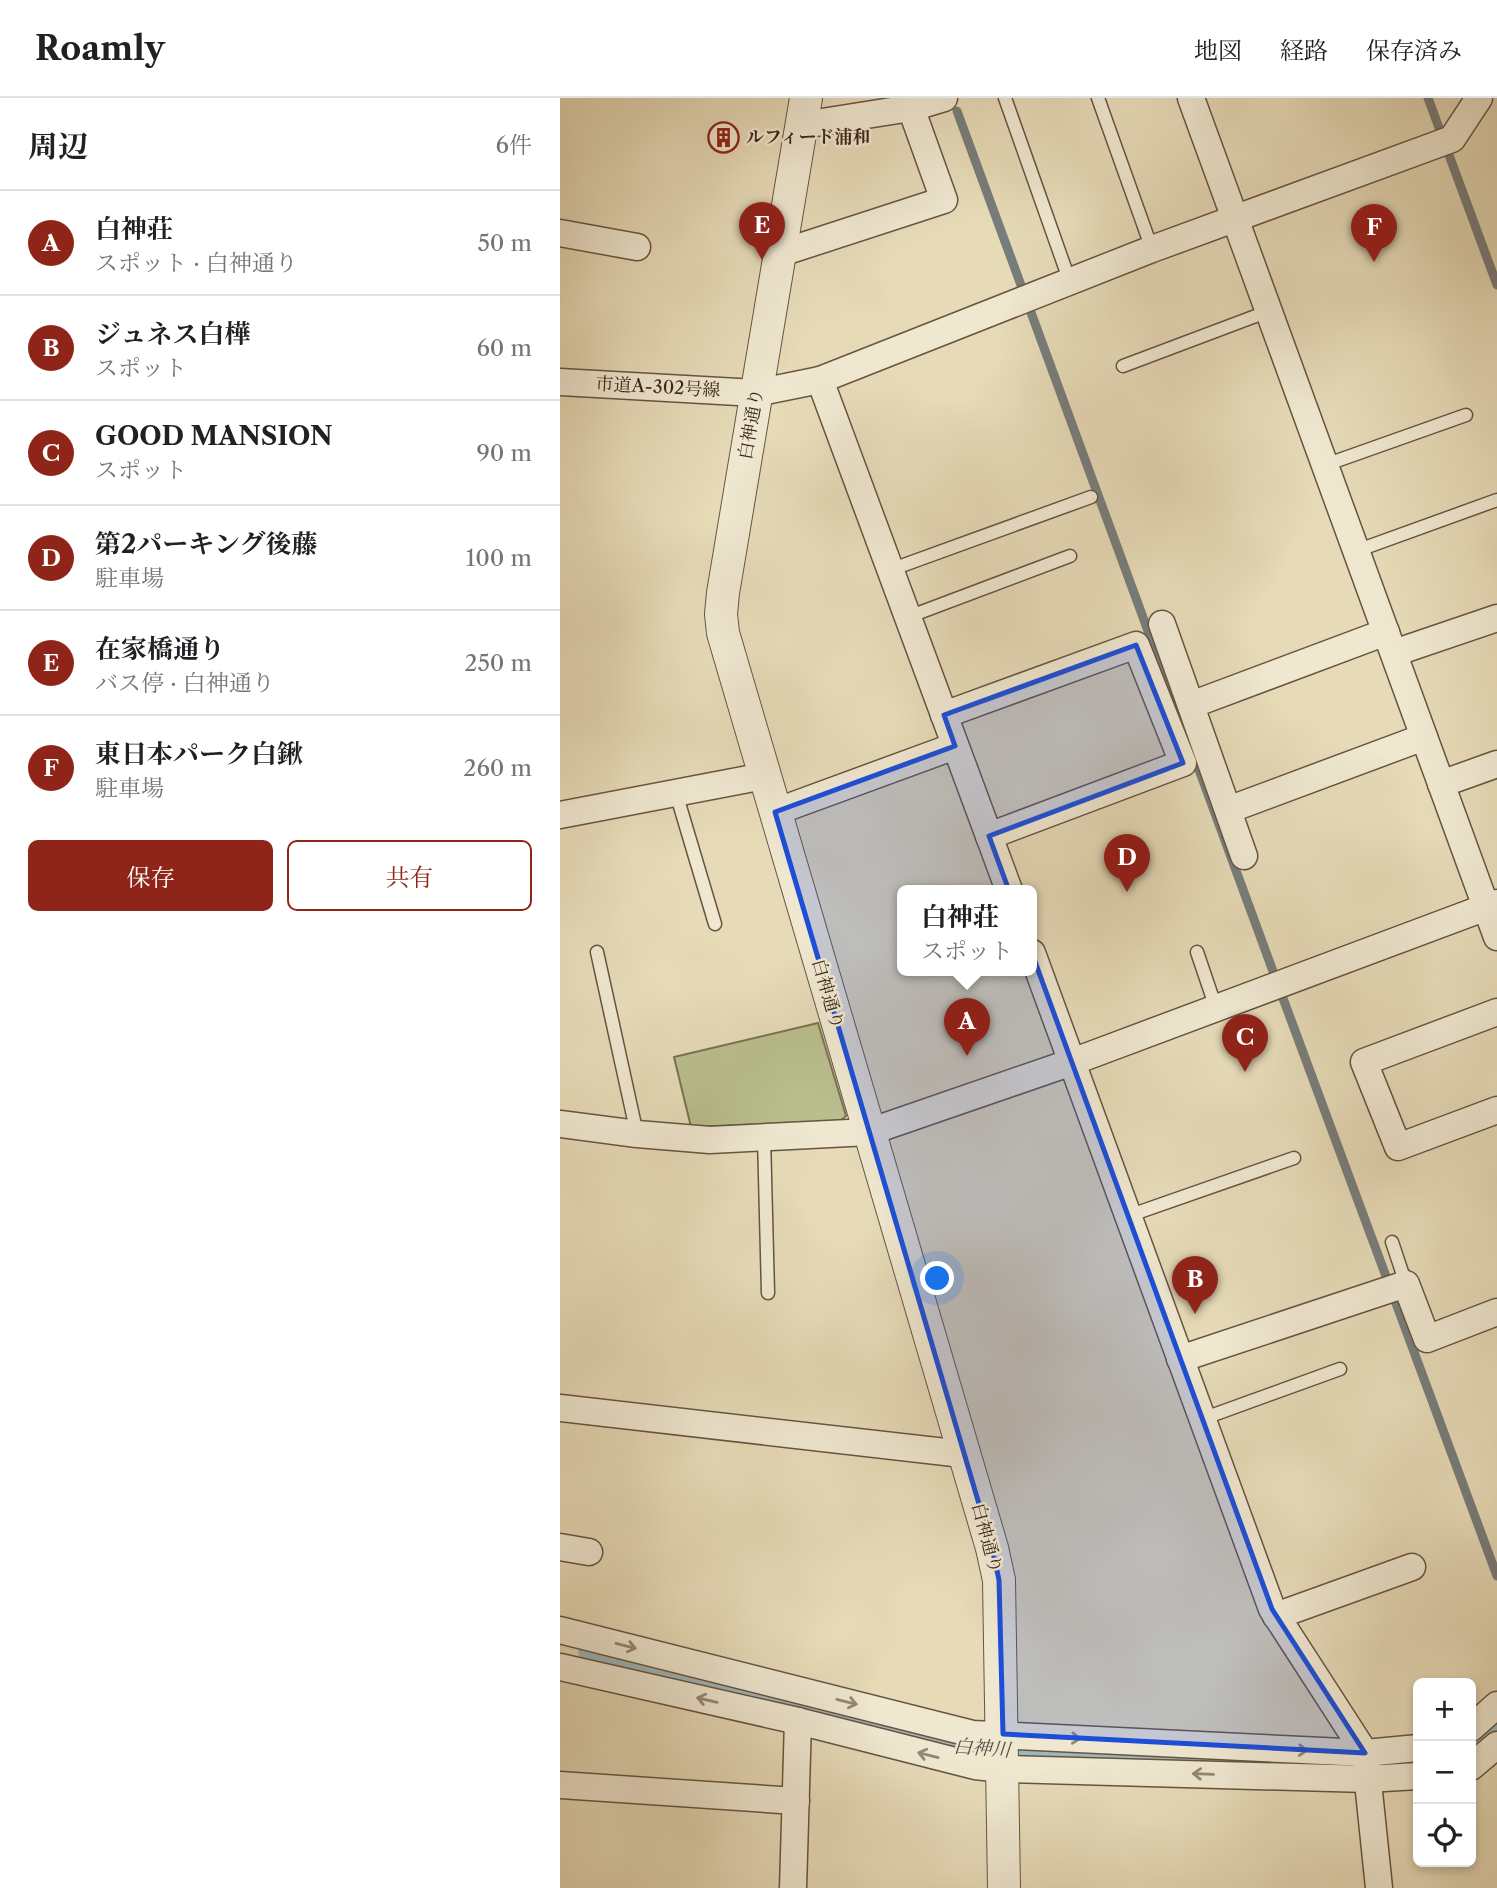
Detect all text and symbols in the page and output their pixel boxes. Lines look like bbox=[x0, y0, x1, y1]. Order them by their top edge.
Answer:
text: Roamly bbox=[35, 28, 165, 69]
text: 地図 bbox=[1194, 36, 1242, 65]
text: 経路 bbox=[1280, 36, 1328, 65]
text: 保存済み bbox=[1366, 36, 1462, 65]
building icon: ルフィード浦和 bbox=[706, 120, 740, 154]
place label: ルフィード浦和 bbox=[746, 126, 871, 148]
text: 周辺 bbox=[28, 128, 88, 165]
text: 6件 bbox=[496, 131, 532, 159]
pin: E bbox=[739, 202, 785, 260]
pin: F bbox=[1351, 204, 1397, 262]
text: 白神荘 bbox=[95, 213, 173, 245]
text: A bbox=[42, 229, 60, 257]
text: 50 m bbox=[477, 229, 532, 257]
text: スポット · 白神通り bbox=[95, 249, 298, 277]
text: ジュネス白樺 bbox=[95, 318, 250, 350]
text: B bbox=[42, 334, 60, 362]
text: 60 m bbox=[476, 334, 532, 362]
text: スポット bbox=[95, 354, 187, 382]
street label: 市道A-302号線 bbox=[595, 373, 721, 401]
street label: 白神通り bbox=[734, 387, 768, 461]
text: GOOD MANSION bbox=[95, 420, 333, 452]
text: C bbox=[42, 439, 60, 467]
text: 90 m bbox=[476, 439, 532, 467]
text: スポット bbox=[95, 456, 187, 484]
text: 第2パーキング後藤 bbox=[95, 528, 318, 560]
text: D bbox=[41, 544, 61, 572]
text: 100 m bbox=[466, 544, 532, 572]
text: 駐車場 bbox=[95, 564, 164, 592]
text: 在家橋通り bbox=[95, 633, 225, 665]
text: E bbox=[43, 649, 59, 677]
text: 250 m bbox=[464, 649, 532, 677]
text: バス停 · 白神通り bbox=[95, 669, 275, 697]
text: 東日本パーク白鍬 bbox=[95, 738, 303, 770]
text: F bbox=[43, 754, 59, 782]
text: 260 m bbox=[463, 754, 532, 782]
text: 駐車場 bbox=[95, 774, 164, 802]
pin: D bbox=[1104, 834, 1150, 892]
button: 保存 bbox=[28, 840, 273, 911]
button: 共有 bbox=[287, 840, 532, 911]
popup bbox=[897, 885, 1037, 976]
text: 白神荘 bbox=[921, 901, 999, 933]
text: スポット bbox=[921, 937, 1013, 965]
street label: 白神通り bbox=[808, 956, 848, 1032]
pin: A bbox=[944, 998, 990, 1056]
pin: C bbox=[1222, 1014, 1268, 1072]
pin: B bbox=[1172, 1256, 1218, 1314]
your location bbox=[920, 1261, 954, 1295]
street label: 白神通り bbox=[967, 1500, 1007, 1576]
one-way arrow bbox=[614, 1640, 637, 1653]
map controls bbox=[1413, 1678, 1476, 1867]
button: + bbox=[1413, 1678, 1476, 1741]
one-way arrow bbox=[696, 1693, 719, 1707]
one-way arrow bbox=[835, 1696, 858, 1709]
one-way arrow bbox=[1058, 1732, 1081, 1745]
water label: 白神川 bbox=[953, 1735, 1013, 1762]
button: − bbox=[1413, 1741, 1476, 1804]
one-way arrow bbox=[1286, 1743, 1309, 1756]
one-way arrow bbox=[917, 1748, 940, 1761]
one-way arrow bbox=[1192, 1768, 1215, 1781]
button: locate bbox=[1413, 1804, 1476, 1867]

